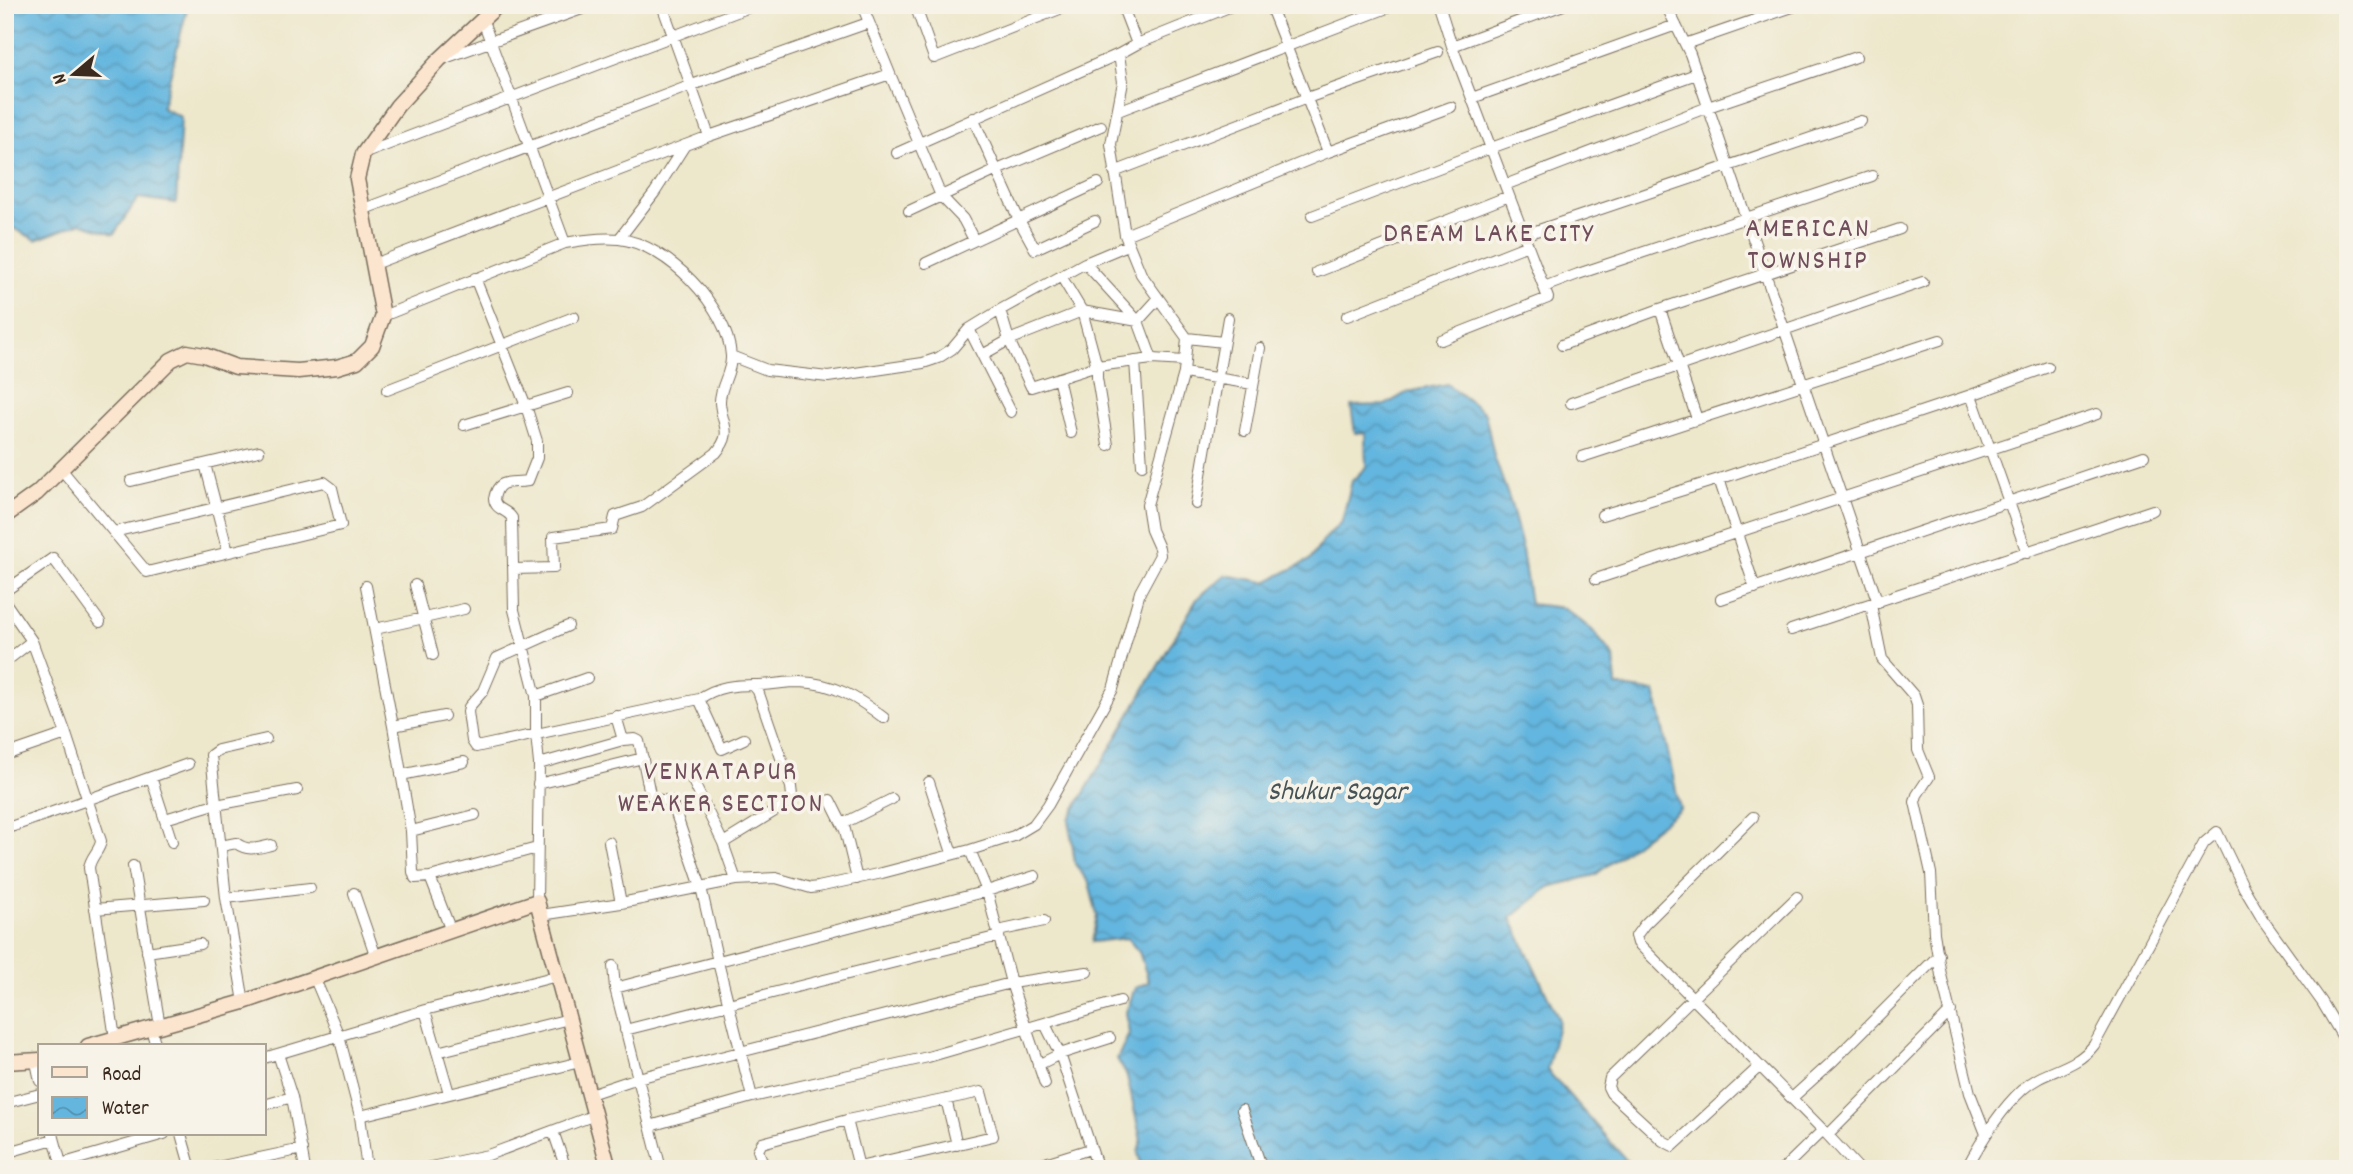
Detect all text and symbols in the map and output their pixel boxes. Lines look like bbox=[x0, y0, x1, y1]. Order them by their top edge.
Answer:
north arrow bbox=[38, 38, 108, 108]
text: N bbox=[47, 70, 76, 87]
district label: AMERICAN TOWNSHIP bbox=[1745, 211, 1871, 283]
district label: DREAM LAKE CITY bbox=[1383, 216, 1595, 256]
district label: VENKATAPUR WEAKER SECTION bbox=[618, 754, 824, 826]
water label: Shukur Sagar bbox=[1268, 774, 1410, 814]
legend bbox=[38, 1044, 266, 1136]
text: Road bbox=[102, 1061, 141, 1091]
text: Water bbox=[102, 1095, 149, 1125]

